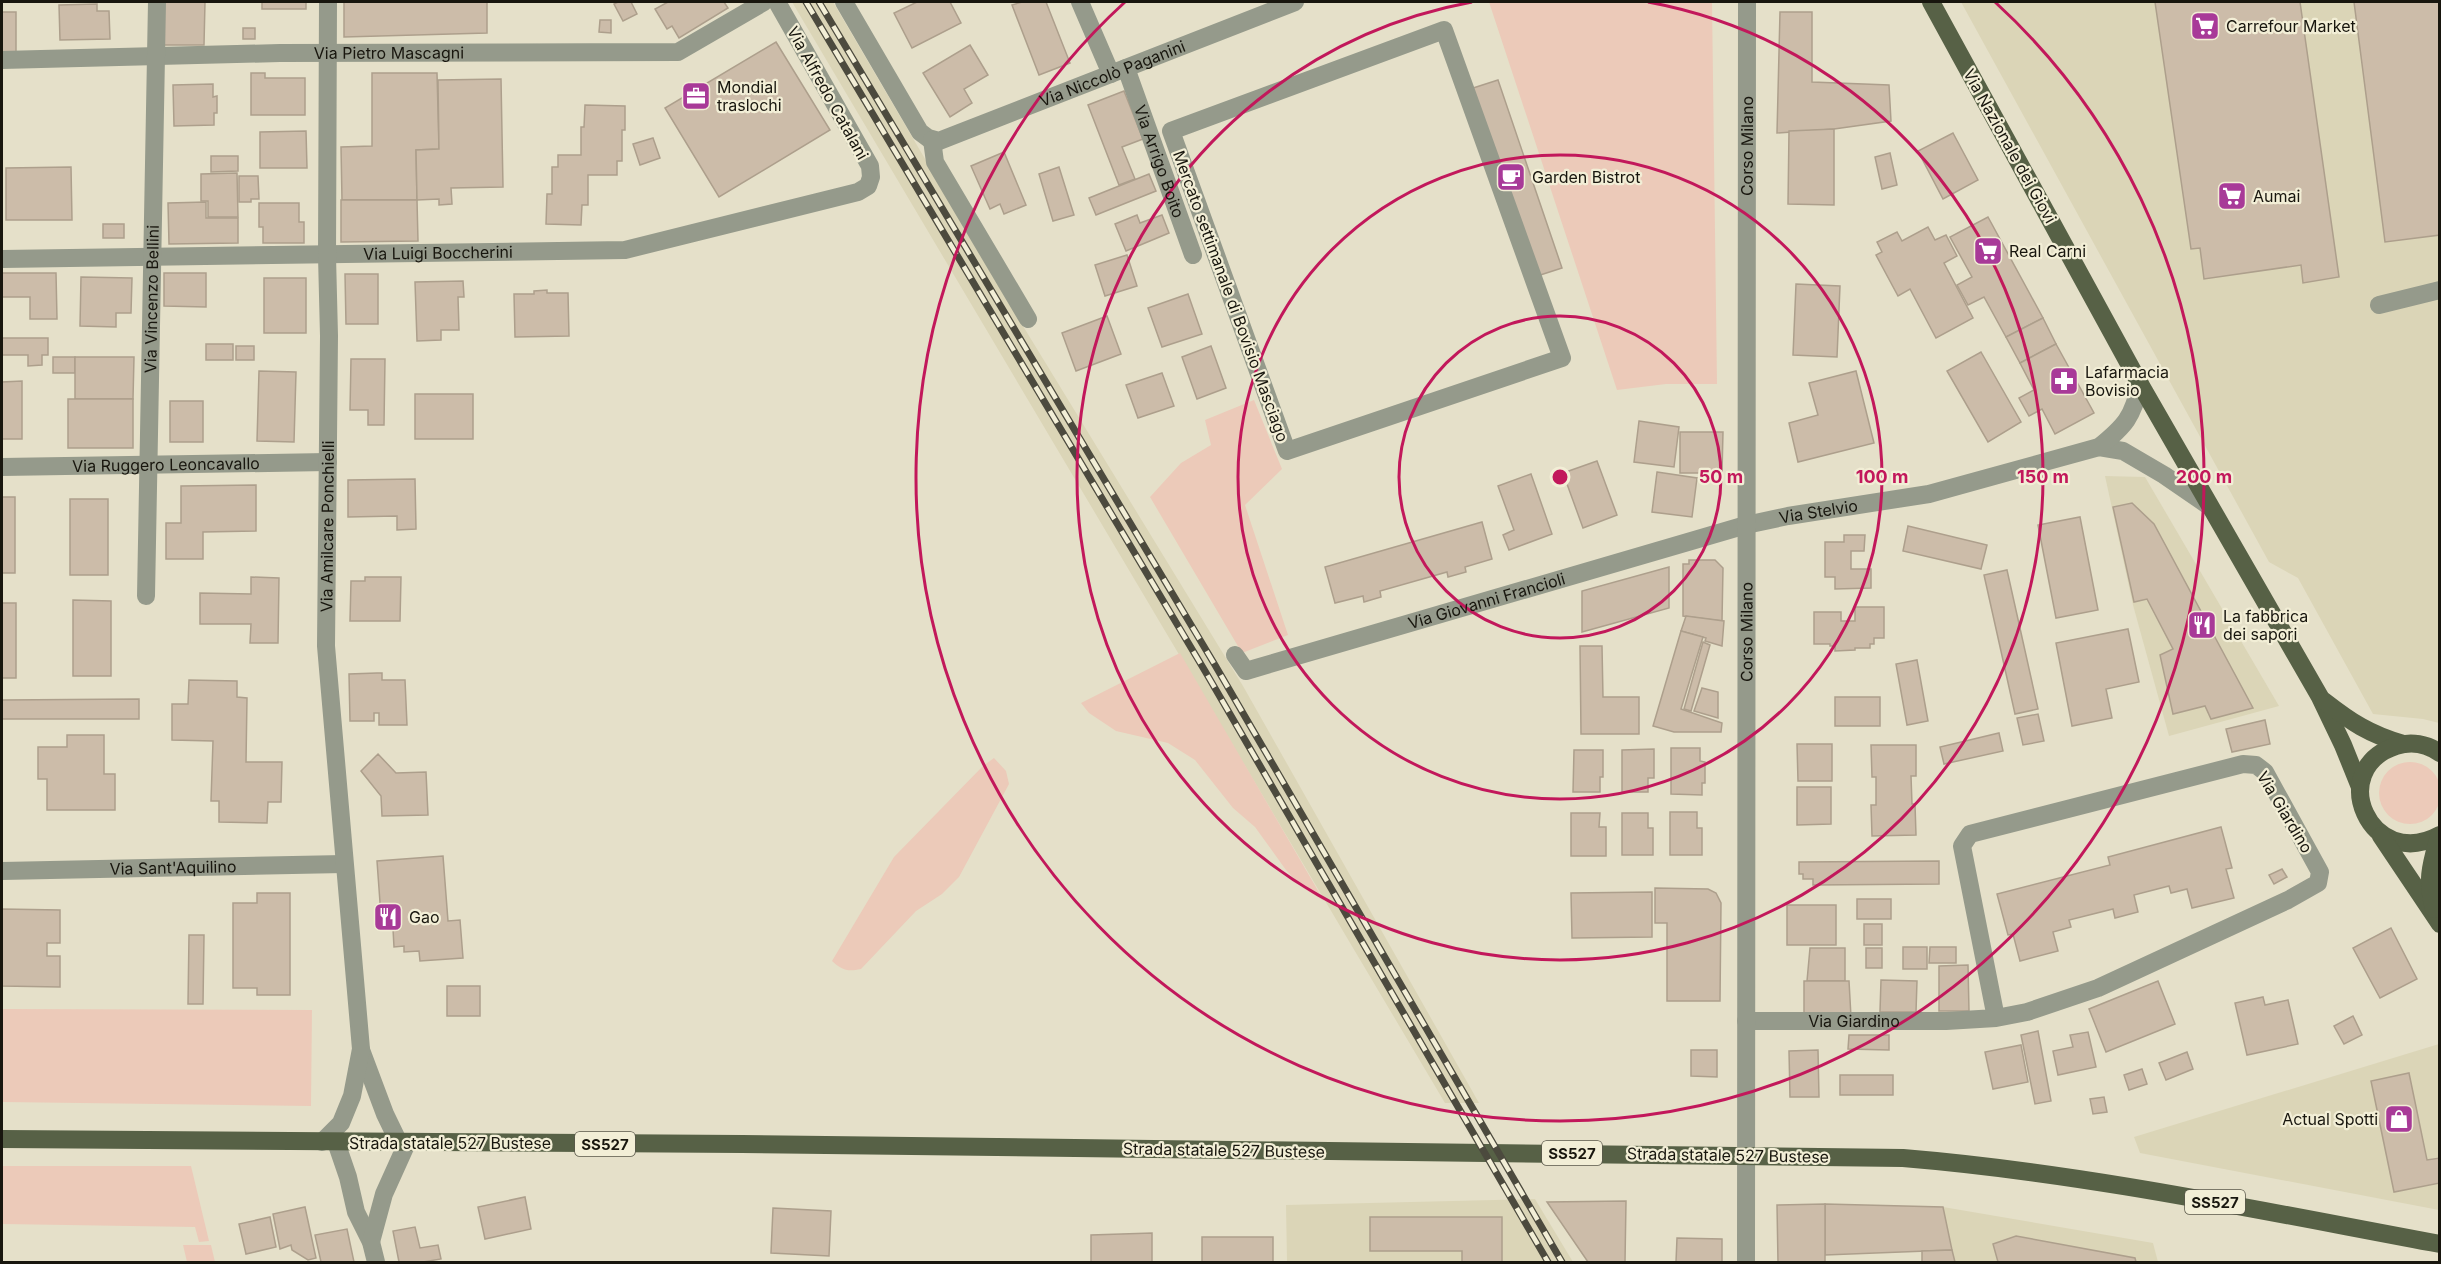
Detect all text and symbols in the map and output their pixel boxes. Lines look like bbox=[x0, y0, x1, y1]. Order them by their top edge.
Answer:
supermarket icon: Carrefour Market bbox=[2189, 10, 2221, 42]
place label: Carrefour Market bbox=[2226, 16, 2356, 36]
street label: Via Alfredo Catalani bbox=[783, 23, 873, 163]
street label: Via Niccolò Paganini bbox=[1037, 36, 1188, 111]
street label: Via Pietro Mascagni bbox=[314, 43, 464, 63]
street label: Via Nazionale dei Giovi bbox=[1959, 65, 2061, 227]
place label: Mondial traslochi bbox=[717, 77, 782, 115]
office icon: Mondial traslochi bbox=[680, 80, 712, 112]
street label: Corso Milano bbox=[1737, 96, 1757, 196]
street label: Via Arrigo Boito bbox=[1130, 102, 1189, 220]
street label: Mercato settimanale di Bovisio Masciago bbox=[1169, 148, 1293, 444]
cafe icon: Garden Bistrot bbox=[1495, 161, 1527, 193]
place label: Garden Bistrot bbox=[1532, 167, 1640, 187]
supermarket icon: Aumai bbox=[2216, 180, 2248, 212]
place label: Aumai bbox=[2253, 186, 2300, 206]
street label: Via Vincenzo Bellini bbox=[140, 225, 163, 373]
supermarket icon: Real Carni bbox=[1972, 235, 2004, 267]
place label: Real Carni bbox=[2009, 241, 2086, 261]
street label: Via Luigi Boccherini bbox=[363, 242, 513, 264]
place label: Lafarmacia Bovisio bbox=[2085, 362, 2169, 400]
pharmacy icon: Lafarmacia Bovisio bbox=[2048, 365, 2080, 397]
street label: Via Amilcare Ponchielli bbox=[316, 440, 338, 612]
street label: Via Ruggero Leoncavallo bbox=[72, 453, 260, 476]
text: 50 m bbox=[1699, 466, 1743, 487]
text: 100 m bbox=[1856, 466, 1908, 487]
text: 150 m bbox=[2017, 466, 2069, 487]
text: 200 m bbox=[2176, 466, 2232, 487]
centre of rings bbox=[1550, 467, 1570, 487]
street label: Via Stelvio bbox=[1777, 495, 1859, 528]
street label: Via Giovanni Francioli bbox=[1406, 568, 1567, 633]
street label: Corso Milano bbox=[1736, 582, 1757, 682]
place label: La fabbrica dei sapori bbox=[2223, 606, 2308, 644]
restaurant icon: La fabbrica dei sapori bbox=[2186, 609, 2218, 641]
street label: Via Giardino bbox=[2253, 768, 2317, 856]
street label: Via Sant'Aquilino bbox=[109, 856, 237, 879]
restaurant icon: Gao bbox=[372, 901, 404, 933]
place label: Gao bbox=[409, 907, 440, 927]
street label: Via Giardino bbox=[1808, 1011, 1900, 1031]
shop icon: Actual Spotti bbox=[2383, 1103, 2415, 1135]
place label: Actual Spotti bbox=[2282, 1109, 2378, 1129]
road number: SS527 bbox=[575, 1132, 635, 1156]
street label: Strada statale 527 Bustese bbox=[349, 1133, 551, 1153]
street label: Strada statale 527 Bustese bbox=[1123, 1138, 1325, 1162]
road number: SS527 bbox=[1542, 1141, 1602, 1165]
street label: Strada statale 527 Bustese bbox=[1627, 1143, 1829, 1167]
road number: SS527 bbox=[2185, 1190, 2245, 1214]

